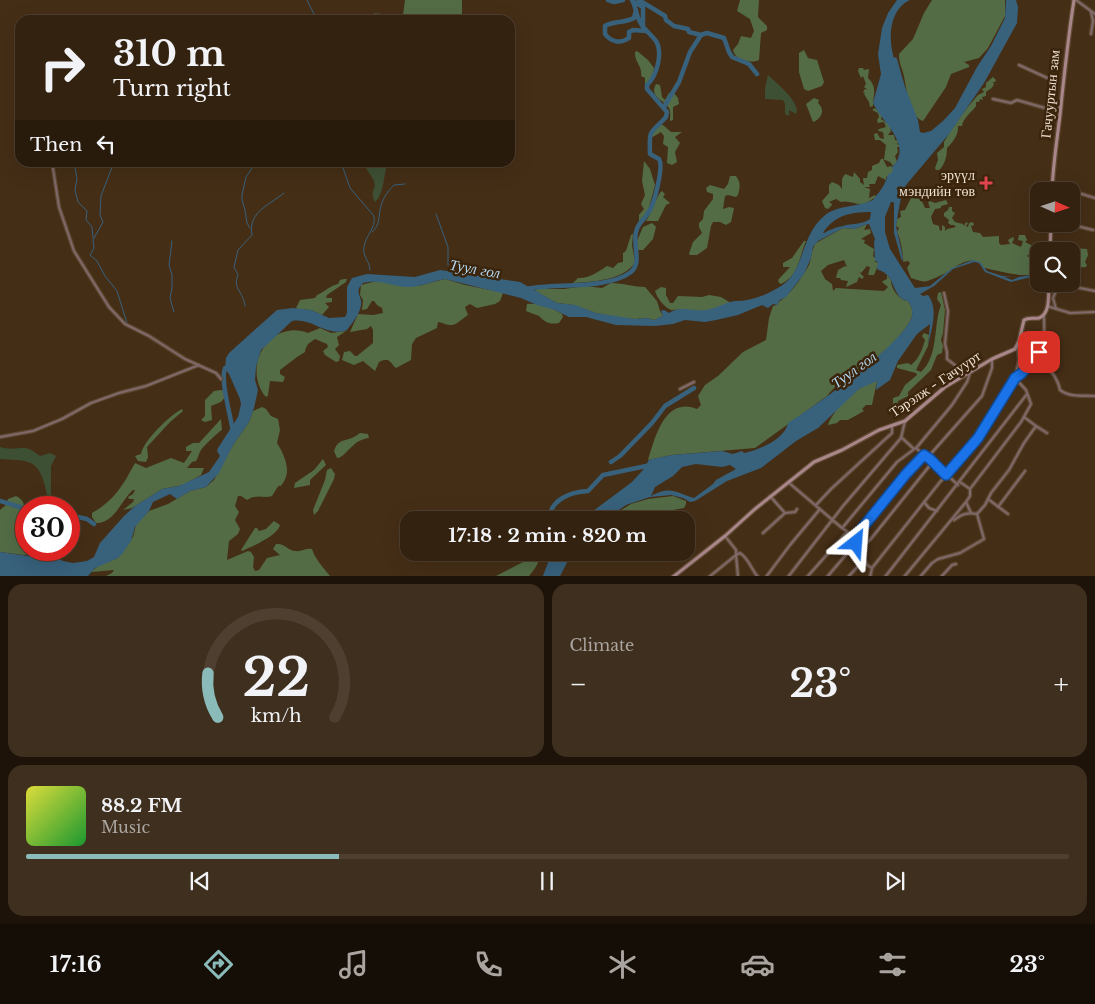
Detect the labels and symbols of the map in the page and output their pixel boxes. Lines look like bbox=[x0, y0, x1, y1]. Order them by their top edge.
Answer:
street label: Гачууртын зам bbox=[1036, 49, 1064, 139]
place label: эрүүл мэндийн төв bbox=[899, 166, 975, 200]
marker: эрүүл мэндийн төв bbox=[979, 176, 993, 190]
north arrow bbox=[1030, 182, 1080, 232]
water label: Туул гол bbox=[448, 255, 502, 282]
pin bbox=[1018, 331, 1060, 373]
water label: Туул гол bbox=[827, 347, 880, 392]
street label: Тэрэлж - Гачуурт bbox=[886, 347, 984, 421]
speed limit sign: 30 bbox=[15, 496, 80, 561]
position arrow bbox=[829, 516, 881, 568]

